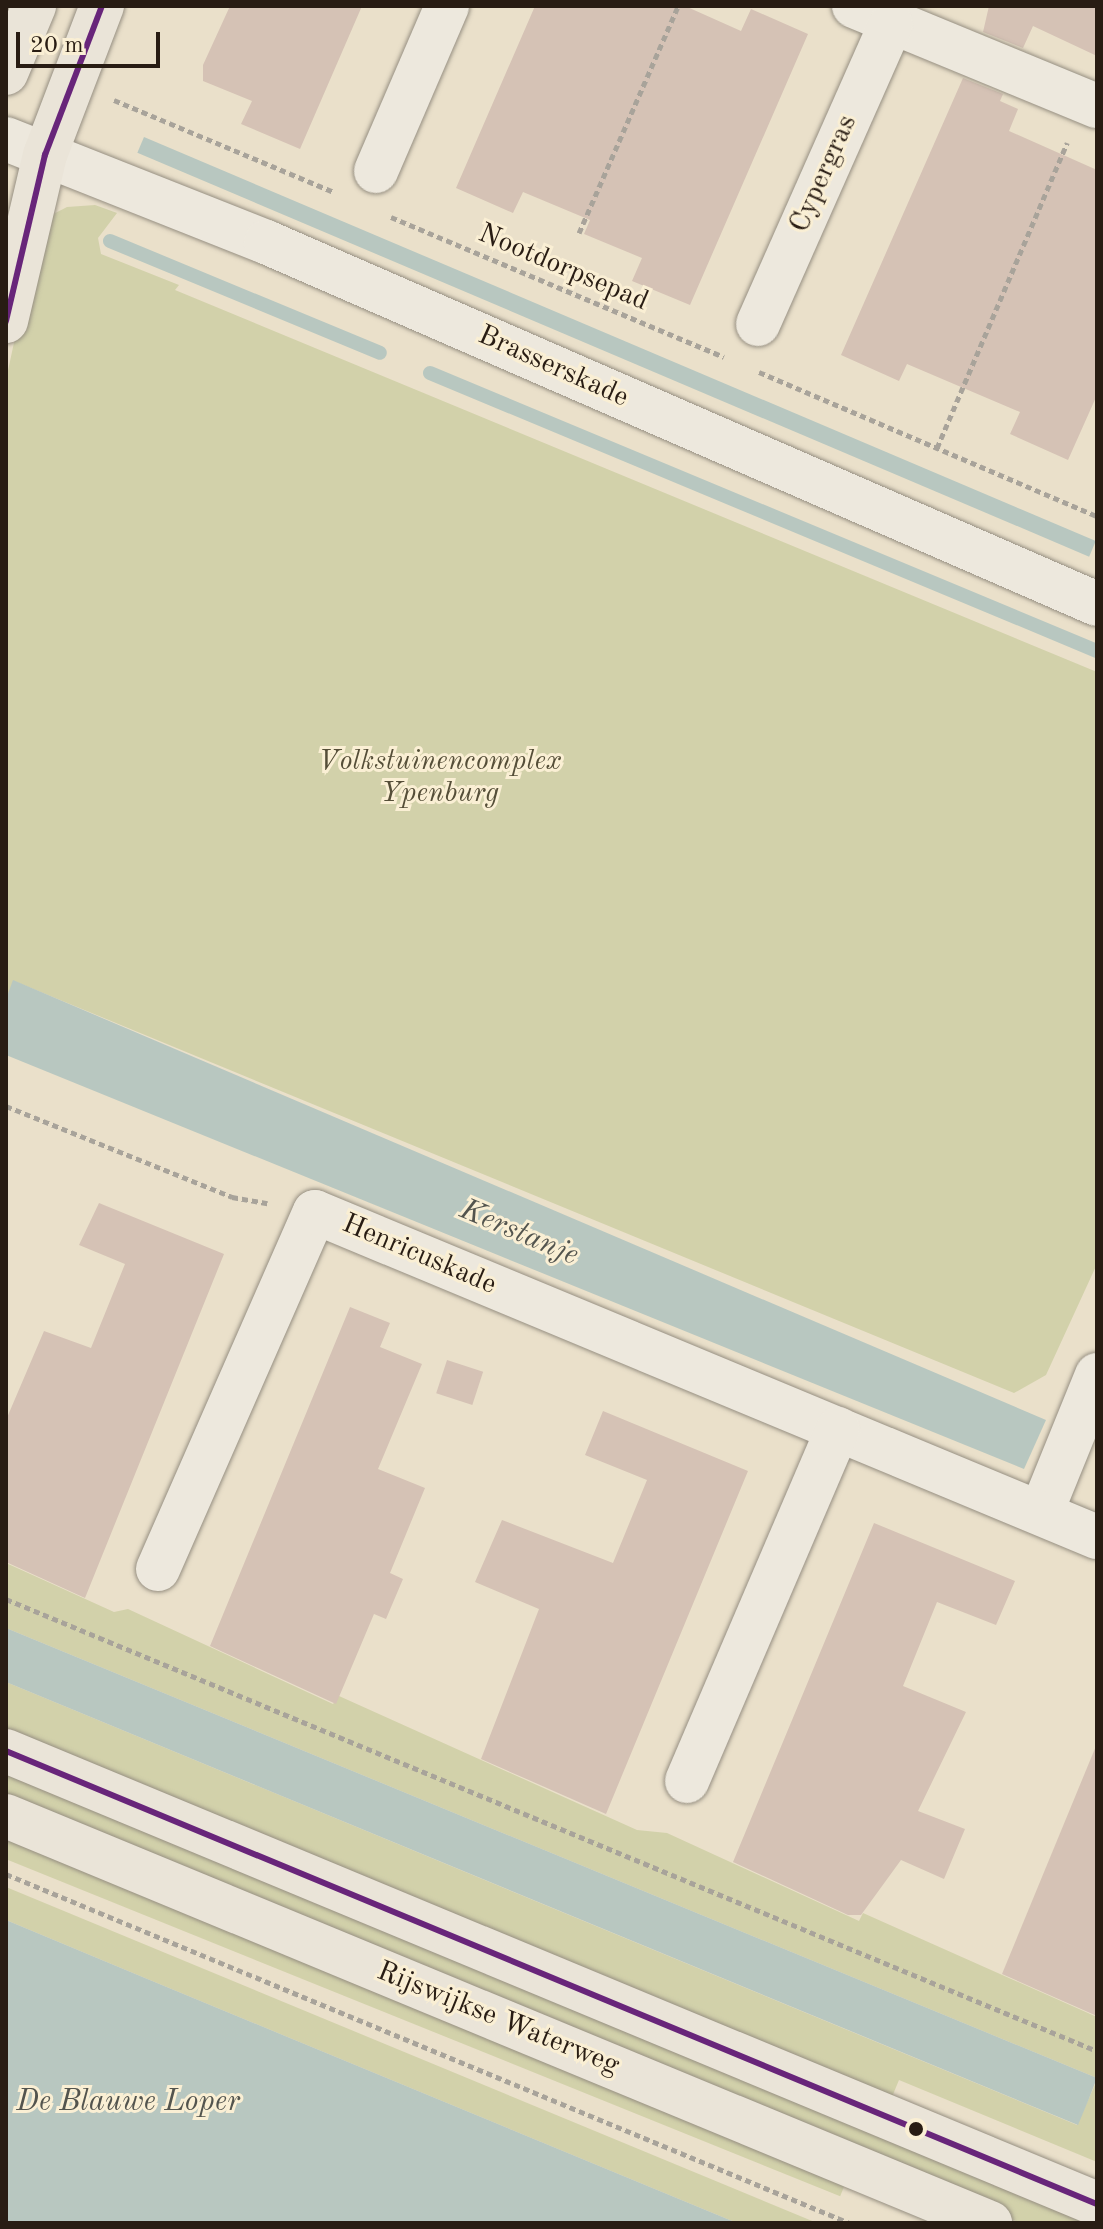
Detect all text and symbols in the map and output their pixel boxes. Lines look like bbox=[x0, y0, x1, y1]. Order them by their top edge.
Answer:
scale bar bbox=[20, 16, 164, 66]
text: 20 m bbox=[30, 34, 84, 58]
street label: Cypergras bbox=[783, 110, 865, 238]
street label: Nootdorpsepad bbox=[473, 217, 653, 319]
street label: Brasserskade bbox=[472, 319, 634, 415]
park label: Volkstuinencomplex Ypenburg bbox=[318, 745, 562, 811]
water label: Kerstanje bbox=[454, 1192, 584, 1274]
street label: Henricuskade bbox=[337, 1207, 501, 1303]
street label: Rijswijkse Waterweg bbox=[372, 1955, 624, 2083]
water label: De Blauwe Loper bbox=[16, 2084, 240, 2120]
unlabelled marker bbox=[908, 2121, 924, 2137]

